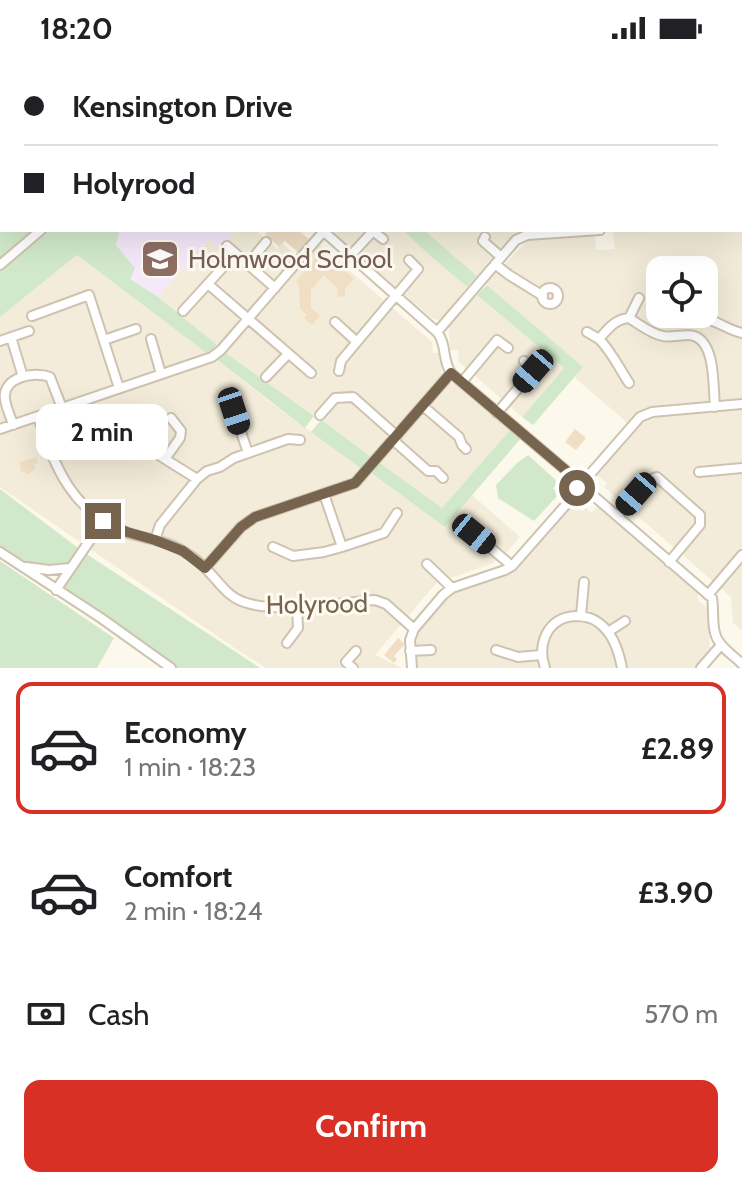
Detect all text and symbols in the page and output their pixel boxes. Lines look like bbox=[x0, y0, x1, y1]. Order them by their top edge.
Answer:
text: 18:20 bbox=[40, 10, 113, 47]
text: Kensington Drive bbox=[72, 88, 293, 125]
text: Holyrood bbox=[72, 165, 195, 202]
school or university icon: Holmwood School bbox=[139, 238, 181, 280]
place label: Holmwood School bbox=[188, 243, 392, 275]
map controls bbox=[646, 256, 718, 328]
button: locate bbox=[646, 256, 718, 328]
car bbox=[508, 345, 558, 397]
car bbox=[215, 384, 253, 438]
callout: 2 min bbox=[37, 405, 169, 461]
text: 2 min bbox=[71, 416, 133, 448]
car bbox=[611, 468, 661, 520]
route start bbox=[559, 470, 595, 506]
route end bbox=[85, 503, 121, 539]
car bbox=[448, 510, 500, 558]
street label: Holyrood bbox=[266, 587, 368, 621]
icon: car bbox=[28, 712, 100, 784]
text: Economy bbox=[124, 714, 247, 751]
text: £2.89 bbox=[641, 730, 714, 767]
text: 1 min · 18:23 bbox=[124, 751, 256, 783]
icon: car bbox=[28, 856, 100, 928]
text: Comfort bbox=[124, 858, 232, 895]
text: £3.90 bbox=[638, 874, 714, 911]
text: 2 min · 18:24 bbox=[124, 895, 263, 927]
icon: cash bbox=[24, 992, 68, 1036]
text: Cash bbox=[88, 996, 150, 1033]
text: 570 m bbox=[644, 998, 718, 1030]
button: Confirm bbox=[24, 1080, 718, 1172]

